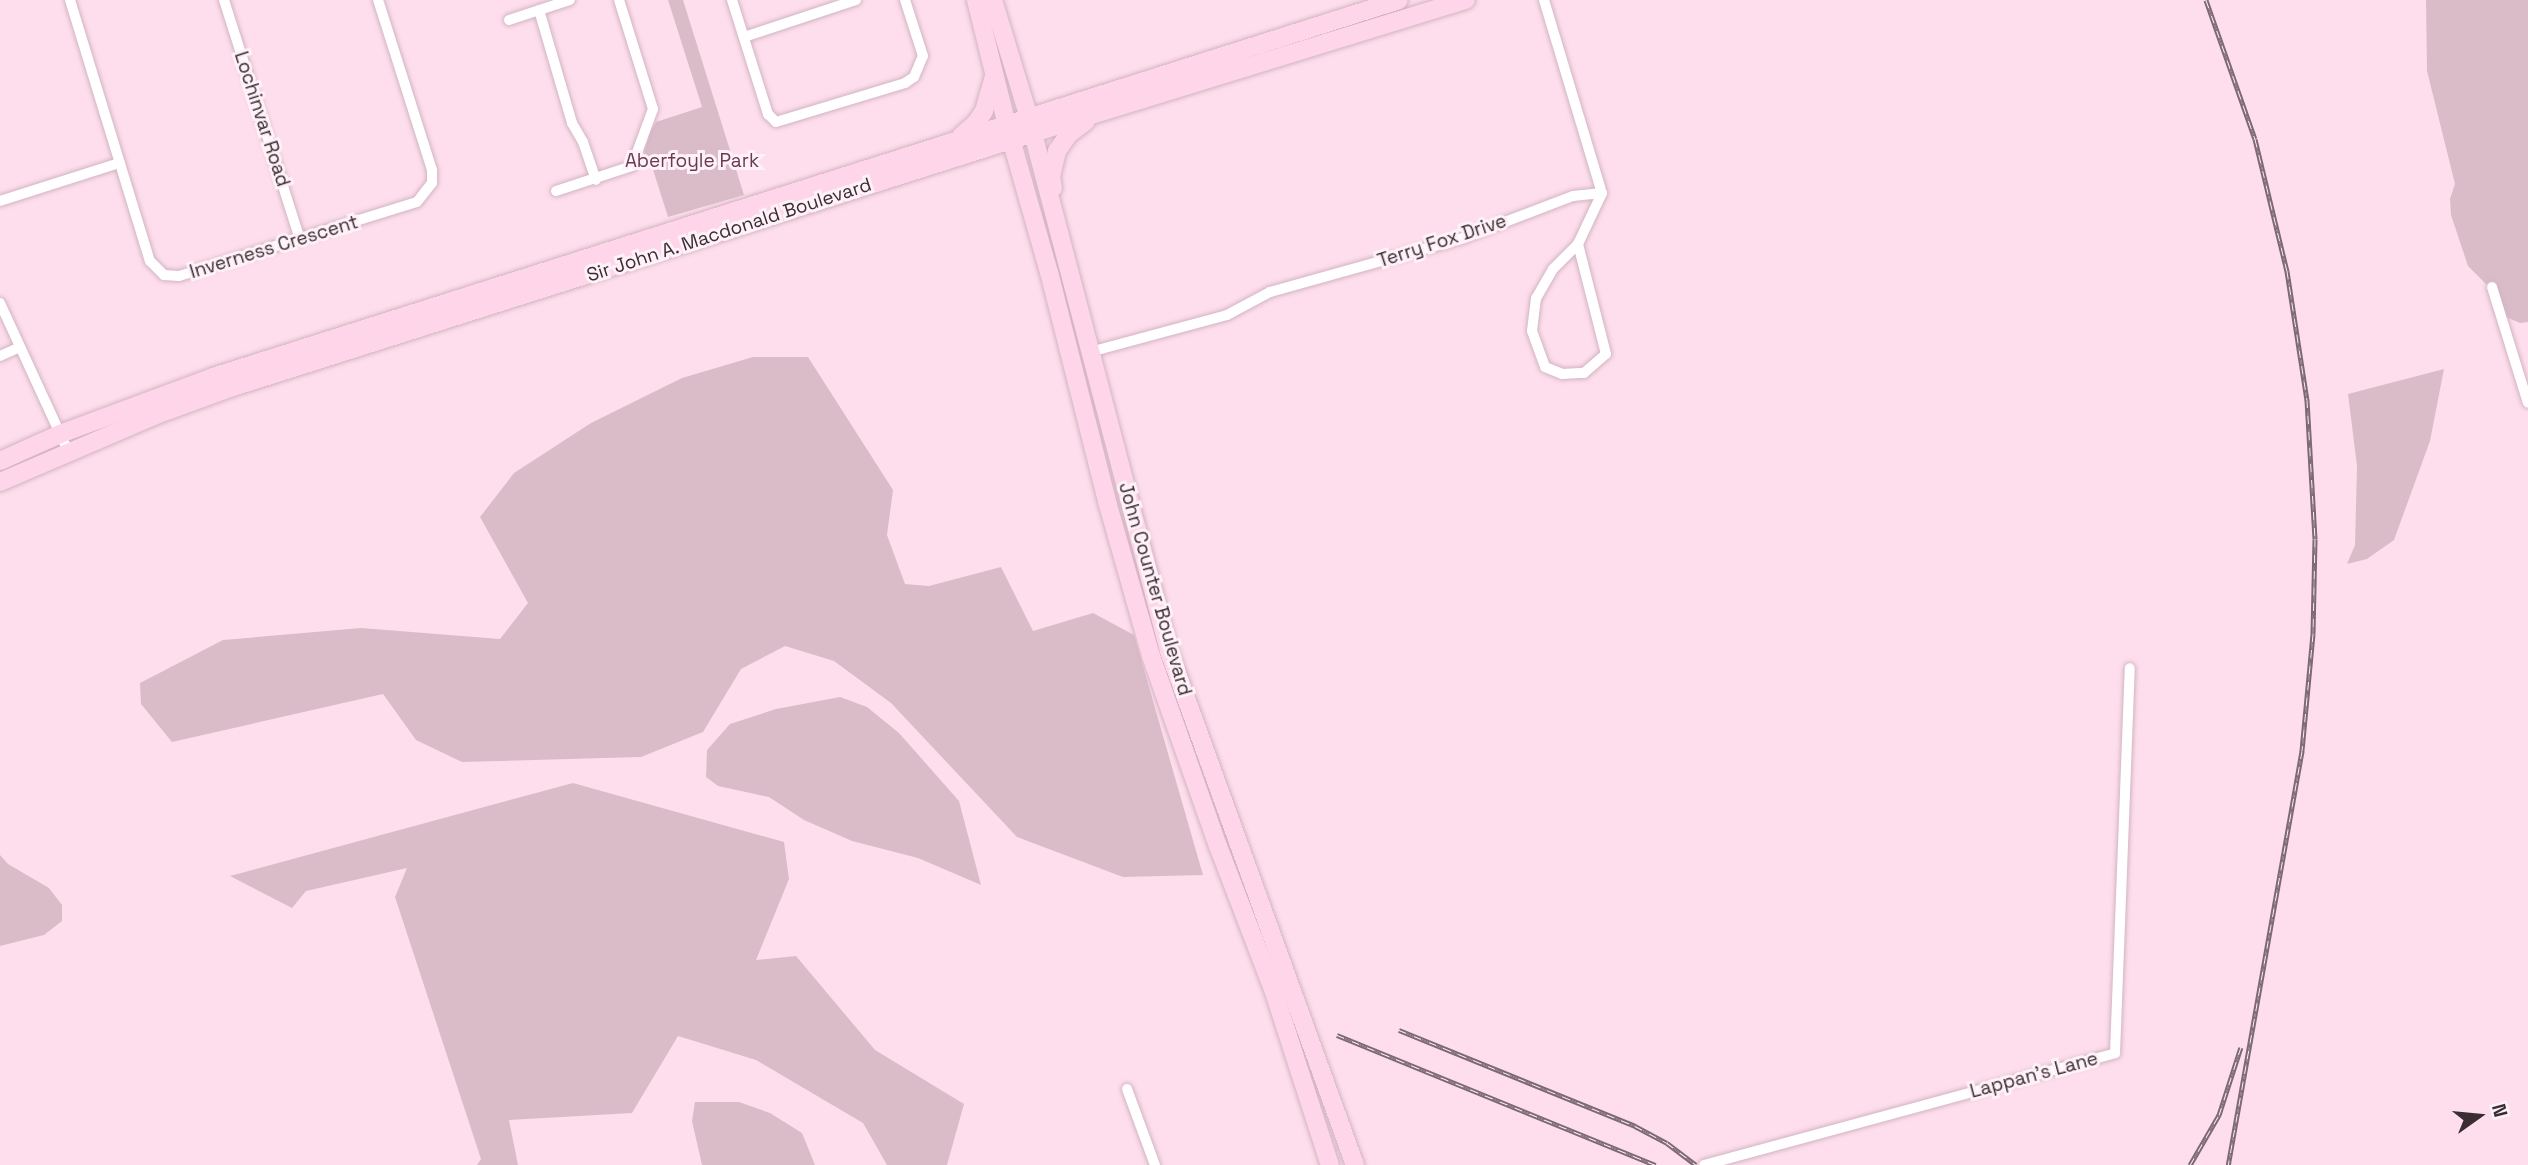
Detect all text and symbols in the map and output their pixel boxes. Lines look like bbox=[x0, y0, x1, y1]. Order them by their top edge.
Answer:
street label: Lochinvar Road bbox=[229, 49, 295, 189]
park label: Aberfoyle Park bbox=[625, 150, 759, 172]
street label: Sir John A. Macdonald Boulevard bbox=[583, 173, 875, 287]
street label: Terry Fox Drive bbox=[1375, 209, 1509, 273]
street label: Inverness Crescent bbox=[187, 211, 361, 283]
street label: John Counter Boulevard bbox=[1114, 480, 1196, 698]
street label: Lappan's Lane bbox=[1968, 1047, 2100, 1103]
north arrow bbox=[2444, 1081, 2514, 1151]
text: N bbox=[2486, 1101, 2513, 1120]

